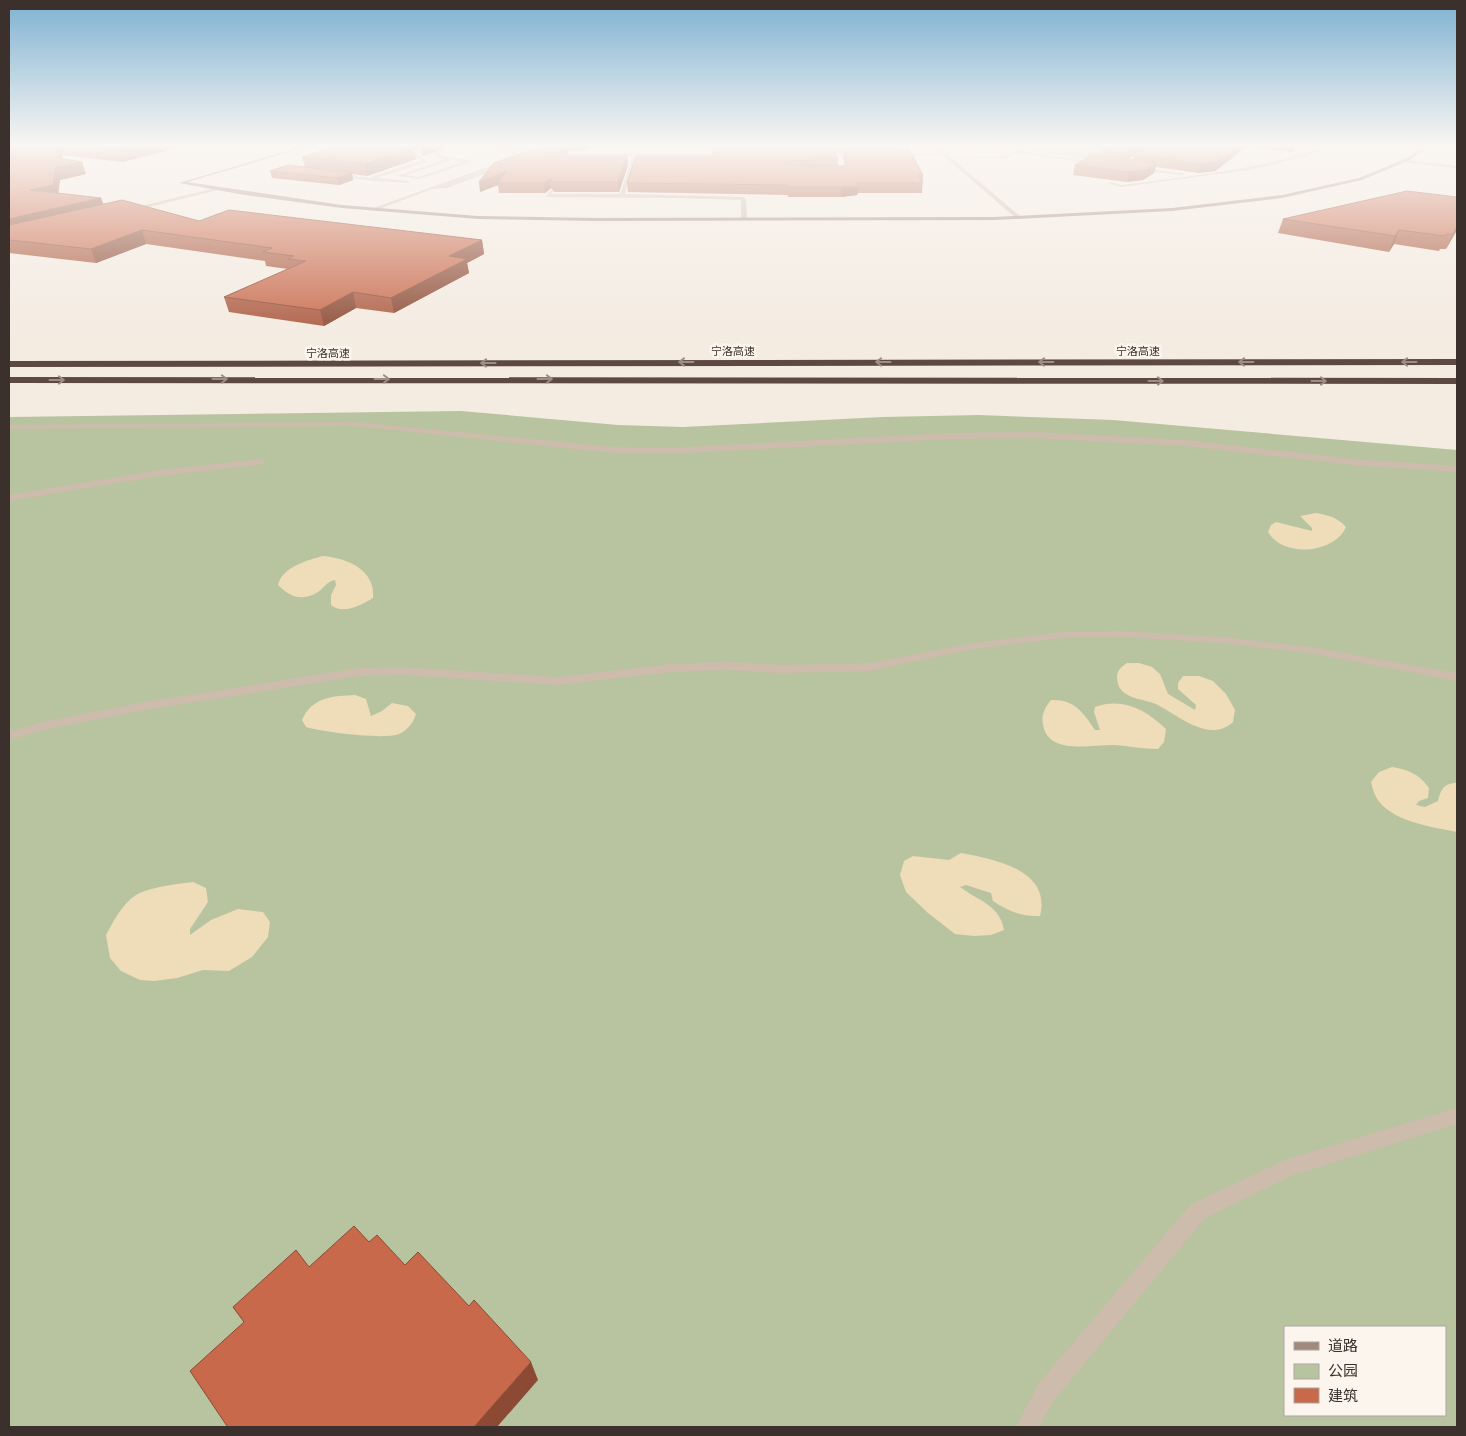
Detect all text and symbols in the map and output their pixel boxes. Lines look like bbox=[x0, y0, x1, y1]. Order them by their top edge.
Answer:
street label: 宁洛高速 bbox=[711, 345, 755, 358]
street label: 宁洛高速 bbox=[1116, 345, 1160, 358]
street label: 宁洛高速 bbox=[306, 347, 350, 360]
one-way arrow bbox=[678, 357, 694, 367]
one-way arrow bbox=[876, 357, 892, 367]
one-way arrow bbox=[1038, 357, 1054, 367]
one-way arrow bbox=[1238, 357, 1254, 367]
one-way arrow bbox=[1401, 357, 1417, 367]
one-way arrow bbox=[481, 358, 497, 368]
one-way arrow bbox=[212, 374, 228, 384]
one-way arrow bbox=[374, 374, 390, 384]
one-way arrow bbox=[536, 374, 553, 384]
one-way arrow bbox=[49, 375, 65, 385]
one-way arrow bbox=[1148, 376, 1164, 386]
one-way arrow bbox=[1310, 376, 1327, 386]
legend bbox=[1284, 1326, 1446, 1416]
text: 道路 bbox=[1328, 1337, 1358, 1355]
text: 公园 bbox=[1328, 1362, 1358, 1380]
text: 建筑 bbox=[1328, 1387, 1358, 1405]

